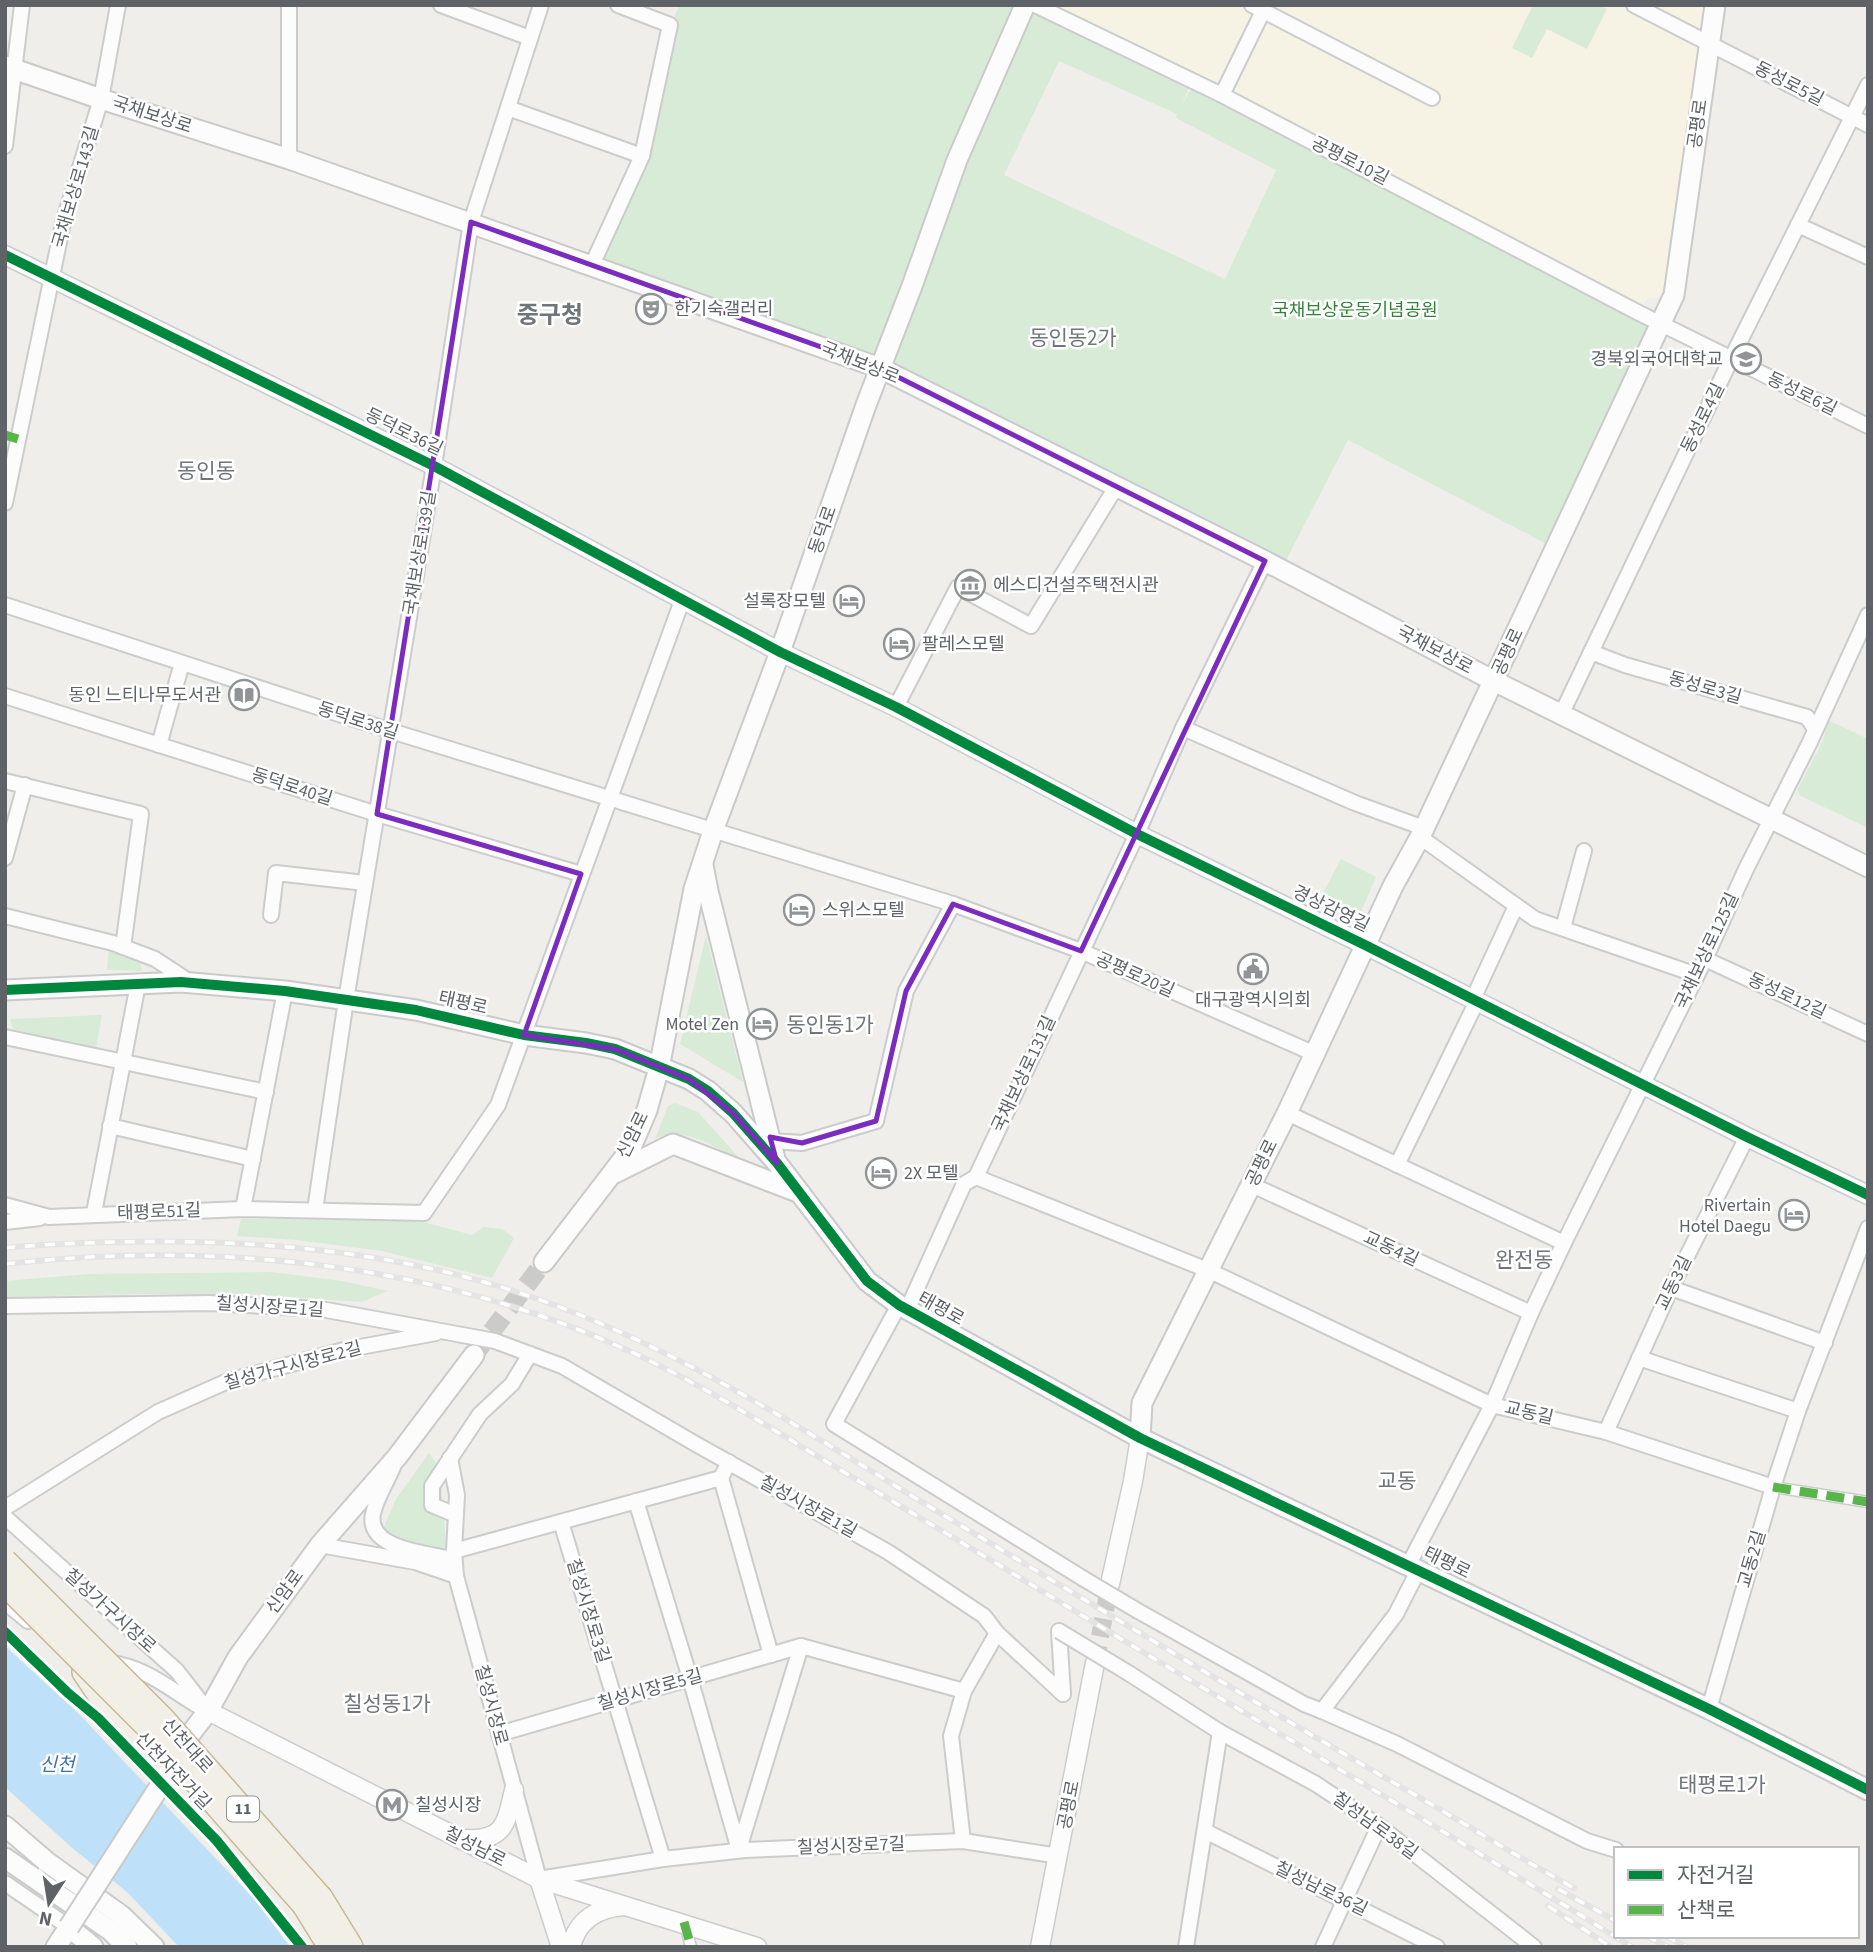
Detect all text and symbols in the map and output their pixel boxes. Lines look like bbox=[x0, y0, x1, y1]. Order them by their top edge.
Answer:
street label: 동성로5길 bbox=[1750, 56, 1828, 112]
street label: 국채보상로 bbox=[109, 90, 195, 140]
street label: 공평로 bbox=[1682, 98, 1714, 150]
street label: 국채보상로143길 bbox=[47, 123, 105, 251]
street label: 공평로10길 bbox=[1307, 131, 1393, 191]
theatre icon: 한기숙갤러리 bbox=[634, 292, 668, 326]
place label: 한기숙갤러리 bbox=[674, 297, 773, 322]
district label: 중구청 bbox=[517, 298, 583, 333]
park label: 국채보상운동기념공원 bbox=[1272, 298, 1438, 323]
district label: 동인동2가 bbox=[1029, 323, 1117, 353]
street label: 국채보상로 bbox=[817, 336, 903, 390]
school or university icon: 경북외국어대학교 bbox=[1729, 342, 1763, 376]
place label: 경북외국어대학교 bbox=[1591, 347, 1723, 372]
street label: 동성로6길 bbox=[1763, 366, 1841, 422]
street label: 동성로4길 bbox=[1675, 379, 1731, 457]
street label: 동덕로36길 bbox=[361, 402, 447, 462]
district label: 동인동 bbox=[177, 456, 235, 486]
street label: 국채보상로139길 bbox=[398, 489, 442, 617]
street label: 동덕로 bbox=[803, 502, 843, 558]
museum icon: 에스디건설주택전시관 bbox=[953, 568, 987, 602]
place label: 에스디건설주택전시관 bbox=[993, 573, 1159, 598]
hotel icon: 설록장모텔 bbox=[832, 584, 866, 618]
place label: 설록장모텔 bbox=[743, 589, 826, 614]
street label: 국채보상로 bbox=[1393, 620, 1477, 680]
street label: 공평로 bbox=[1486, 624, 1530, 680]
hotel icon: 팔레스모텔 bbox=[882, 627, 916, 661]
place label: 팔레스모텔 bbox=[922, 632, 1005, 657]
street label: 동성로3길 bbox=[1665, 666, 1745, 710]
library icon: 동인 느티나무도서관 bbox=[227, 678, 261, 712]
place label: 동인 느티나무도서관 bbox=[68, 683, 221, 708]
street label: 동덕로38길 bbox=[314, 696, 402, 746]
street label: 동덕로40길 bbox=[248, 762, 336, 812]
street label: 경상감영길 bbox=[1288, 880, 1374, 938]
street label: 국채보상로125길 bbox=[1669, 889, 1745, 1013]
hotel icon: 스위스모텔 bbox=[782, 893, 816, 927]
place label: 스위스모텔 bbox=[822, 898, 905, 923]
street label: 공평로20길 bbox=[1091, 946, 1179, 1004]
public building icon: 대구광역시의회 bbox=[1236, 952, 1270, 986]
street label: 동성로12길 bbox=[1744, 967, 1830, 1025]
street label: 태평로 bbox=[436, 985, 490, 1021]
place label: 대구광역시의회 bbox=[1195, 988, 1311, 1013]
hotel icon: Motel Zen bbox=[745, 1007, 779, 1041]
district label: 동인동1가 bbox=[786, 1010, 874, 1040]
place label: Motel Zen bbox=[665, 1012, 739, 1037]
street label: 국채보상로131길 bbox=[986, 1012, 1062, 1136]
street label: 신암로 bbox=[611, 1107, 655, 1163]
street label: 공평로 bbox=[1240, 1135, 1284, 1191]
hotel icon: 2X 모텔 bbox=[864, 1156, 898, 1190]
place label: 2X 모텔 bbox=[904, 1161, 959, 1186]
place label: Rivertain Hotel Daegu bbox=[1679, 1193, 1771, 1239]
street label: 태평로51길 bbox=[117, 1198, 201, 1226]
hotel icon: Rivertain Hotel Daegu bbox=[1777, 1198, 1811, 1232]
street label: 교동4길 bbox=[1359, 1225, 1423, 1273]
district label: 완전동 bbox=[1495, 1245, 1553, 1275]
street label: 교동3길 bbox=[1650, 1251, 1698, 1315]
street label: 태평로 bbox=[913, 1286, 969, 1332]
street label: 칠성시장로1길 bbox=[215, 1291, 325, 1323]
street label: 칠성가구시장로2길 bbox=[221, 1336, 365, 1396]
street label: 교동길 bbox=[1502, 1395, 1556, 1431]
district label: 교동 bbox=[1378, 1466, 1416, 1496]
street label: 칠성시장로1길 bbox=[755, 1470, 861, 1544]
street label: 교동2길 bbox=[1732, 1527, 1772, 1591]
street label: 태평로 bbox=[1419, 1541, 1475, 1585]
street label: 칠성시장로3길 bbox=[560, 1556, 616, 1666]
street label: 칠성가구시장로 bbox=[59, 1563, 161, 1659]
street label: 신암로 bbox=[260, 1565, 310, 1619]
street label: 칠성시장로 bbox=[468, 1662, 514, 1748]
street label: 칠성시장로5길 bbox=[594, 1663, 706, 1717]
district label: 칠성동1가 bbox=[343, 1689, 431, 1719]
street label: 신천대로 bbox=[156, 1713, 218, 1779]
street label: 신천자전거길 bbox=[129, 1727, 217, 1815]
water label: 신천 bbox=[40, 1752, 76, 1779]
district label: 태평로1가 bbox=[1678, 1770, 1766, 1800]
street label: 공평로 bbox=[1052, 1778, 1086, 1832]
street label: 칠성남로38길 bbox=[1327, 1786, 1423, 1866]
metro station icon: 칠성시장 bbox=[375, 1788, 409, 1822]
place label: 칠성시장 bbox=[415, 1793, 481, 1818]
road number: 11 bbox=[227, 1797, 259, 1822]
street label: 칠성남로 bbox=[440, 1821, 510, 1873]
street label: 칠성시장로7길 bbox=[796, 1832, 906, 1860]
legend bbox=[1614, 1847, 1859, 1938]
street label: 칠성남로36길 bbox=[1270, 1856, 1372, 1922]
text: 자전거길 bbox=[1677, 1860, 1754, 1890]
north arrow bbox=[14, 1868, 84, 1938]
text: 산책로 bbox=[1677, 1895, 1735, 1925]
text: N bbox=[37, 1904, 55, 1933]

